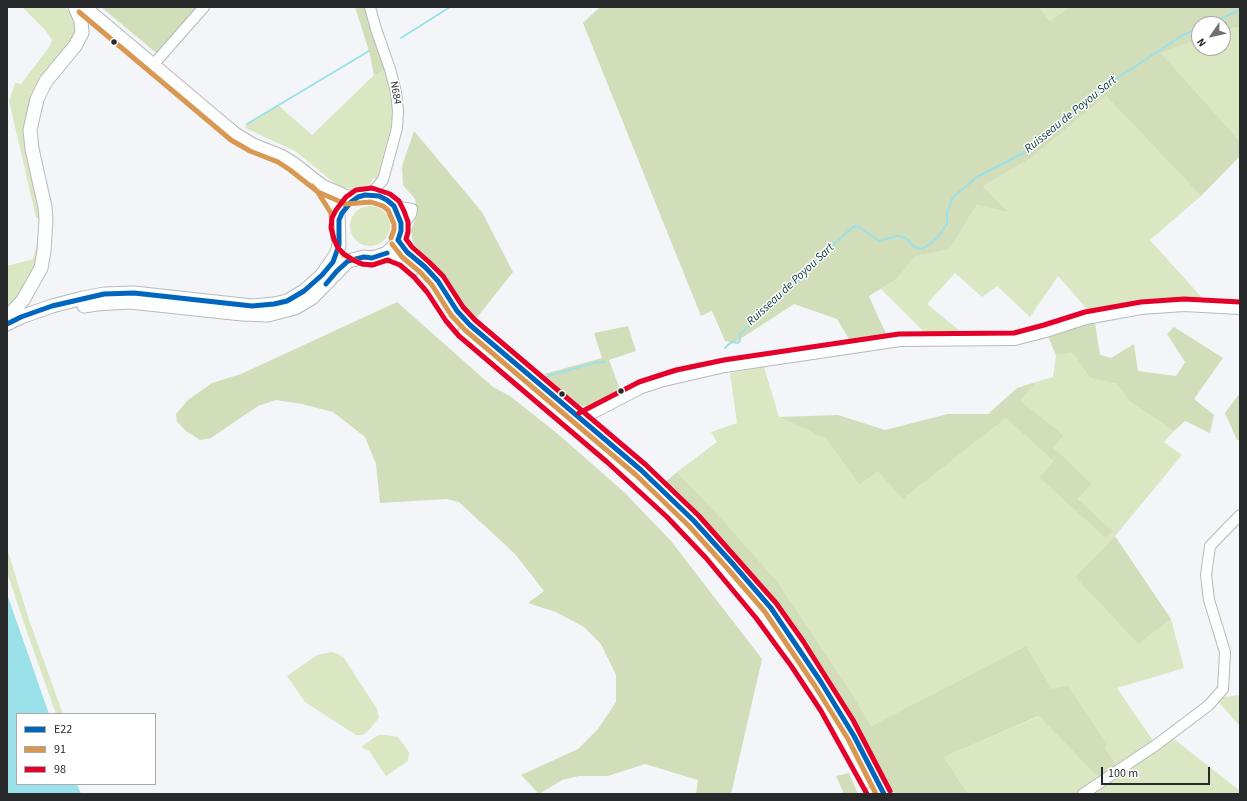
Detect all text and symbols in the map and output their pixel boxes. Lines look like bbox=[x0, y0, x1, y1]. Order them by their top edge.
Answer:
north arrow bbox=[1191, 16, 1231, 56]
text: N bbox=[1193, 35, 1210, 50]
unlabelled marker bbox=[109, 37, 119, 47]
water label: Ruisseau de Poyou Sart bbox=[1022, 74, 1120, 156]
street label: N684 bbox=[386, 80, 404, 106]
water label: Ruisseau de Poyou Sart bbox=[744, 241, 838, 329]
unlabelled marker bbox=[616, 386, 626, 396]
unlabelled marker bbox=[557, 389, 567, 399]
legend bbox=[16, 713, 156, 785]
text: E22 bbox=[54, 721, 72, 738]
text: 91 bbox=[54, 741, 66, 758]
scale bar bbox=[1103, 759, 1212, 785]
text: 98 bbox=[54, 761, 66, 778]
text: 100 m bbox=[1108, 765, 1138, 782]

